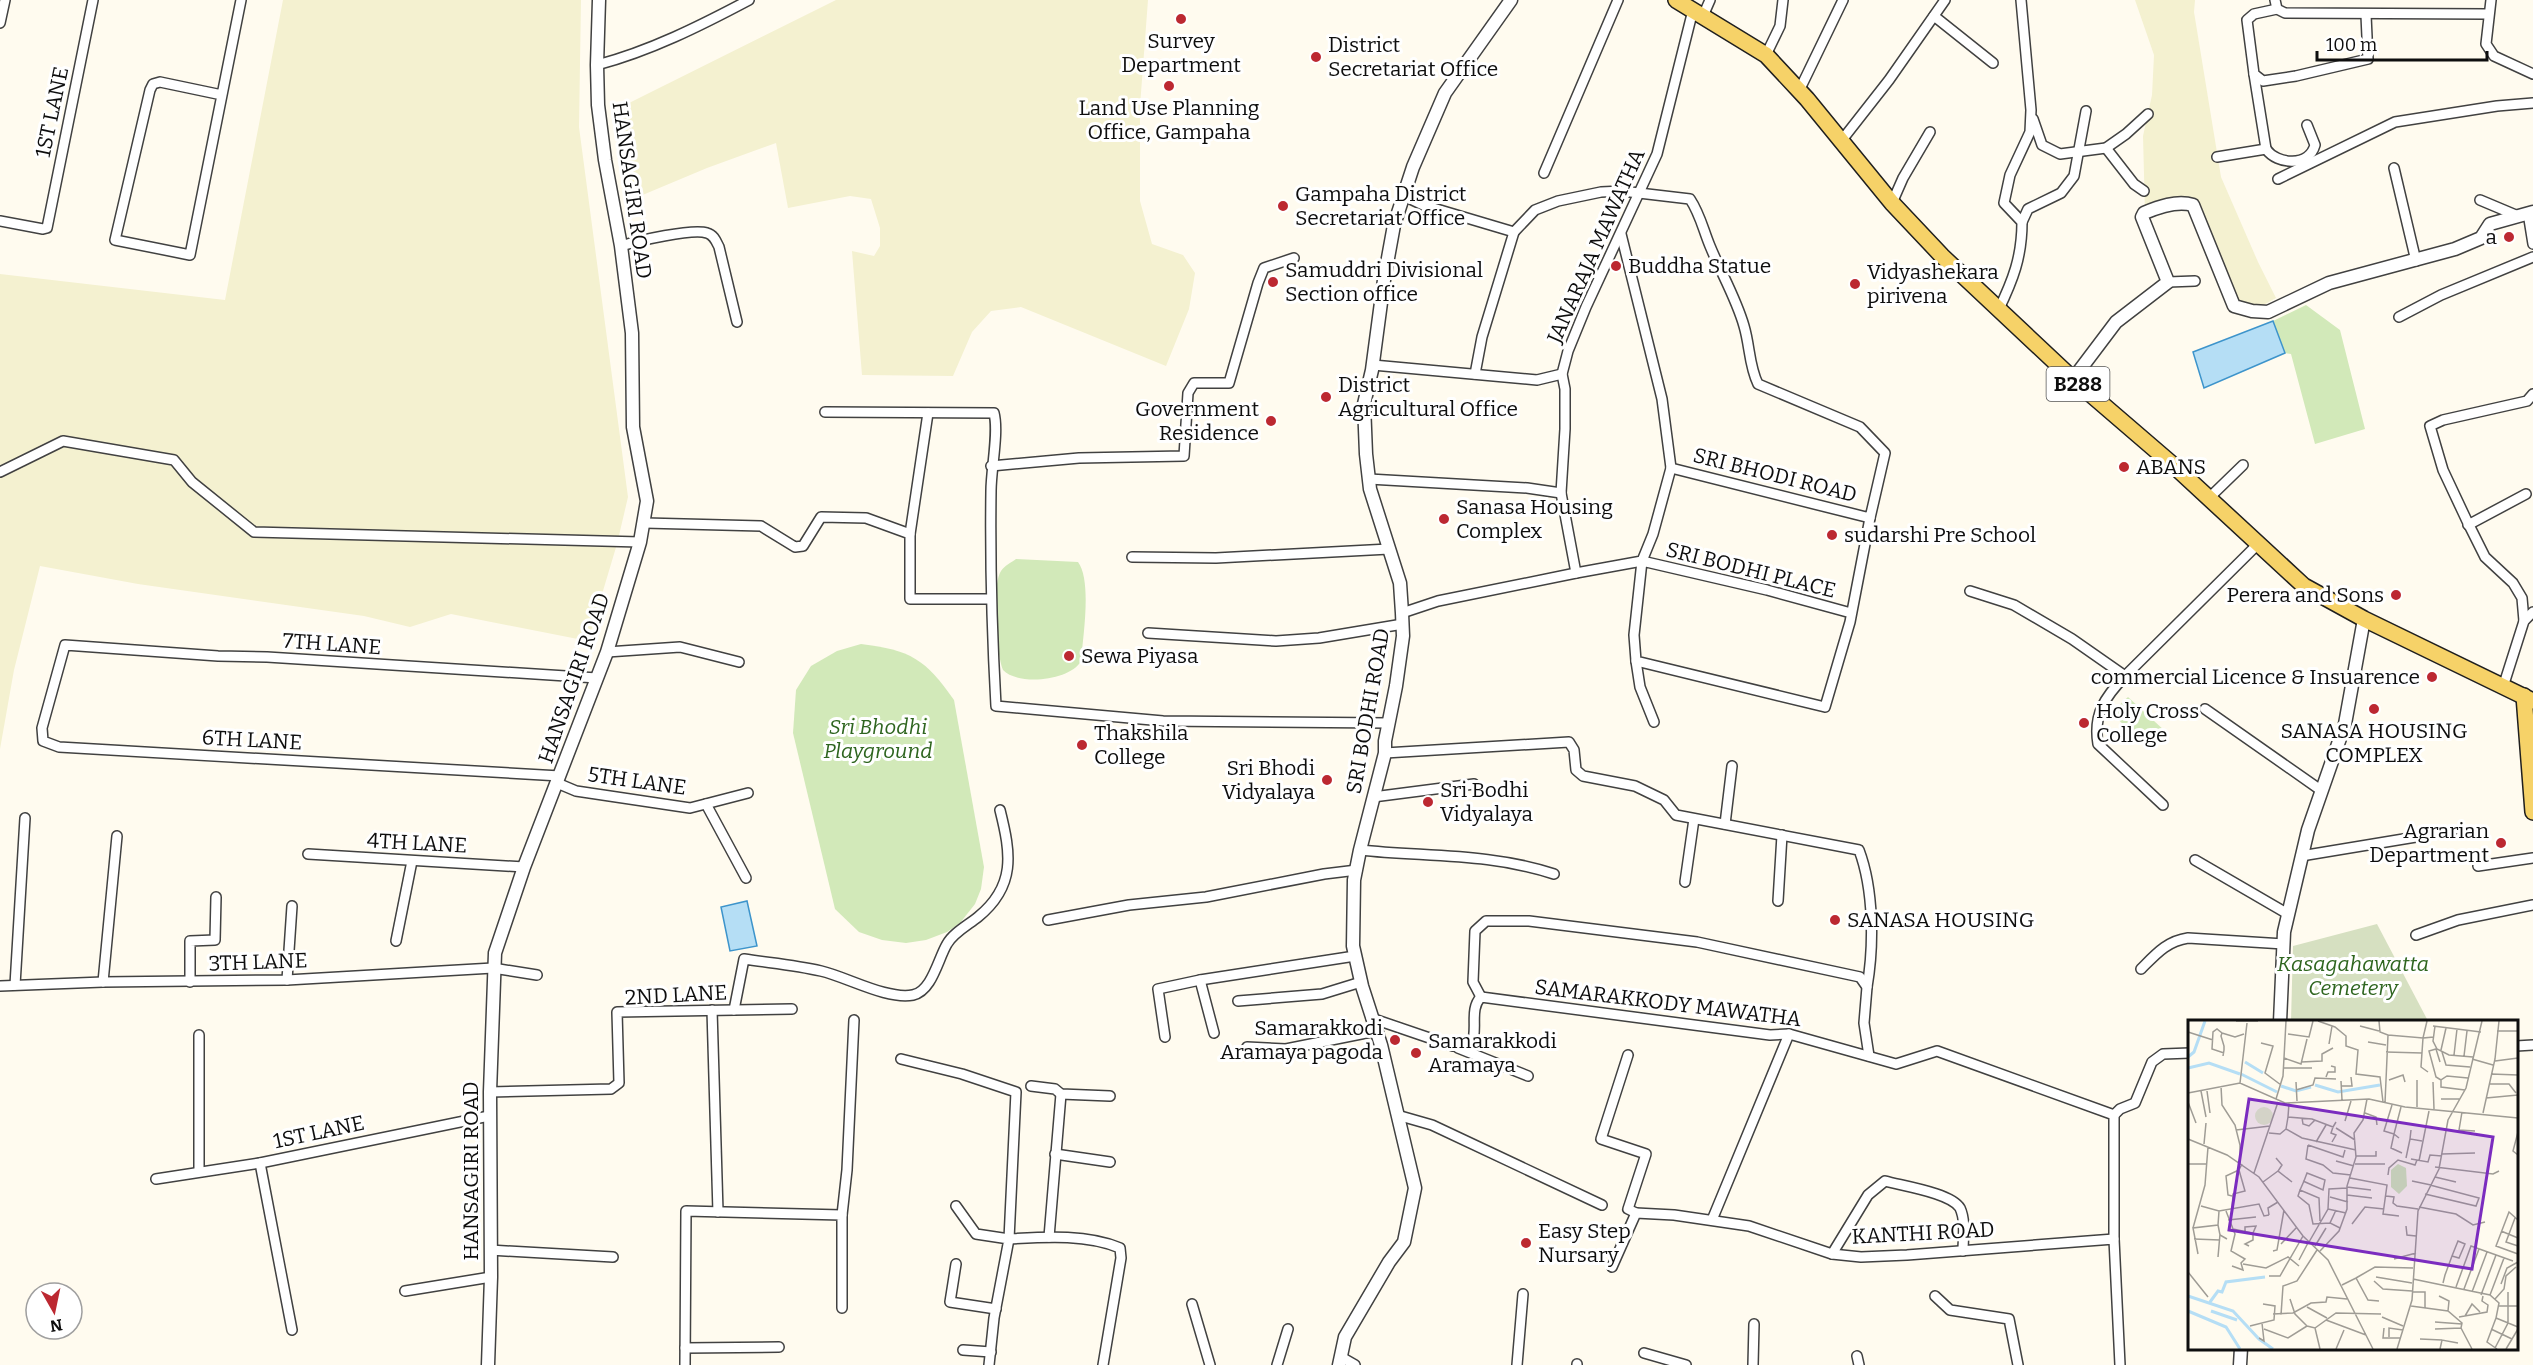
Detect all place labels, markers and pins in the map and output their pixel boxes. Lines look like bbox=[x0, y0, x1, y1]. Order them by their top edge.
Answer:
marker: Survey Department bbox=[1174, 12, 1188, 26]
place label: Survey Department bbox=[1121, 28, 1241, 78]
place label: District Secretariat Office bbox=[1328, 32, 1498, 82]
marker: District Secretariat Office bbox=[1309, 50, 1323, 64]
marker: Land Use Planning Office, Gampaha bbox=[1162, 79, 1176, 93]
place label: Land Use Planning Office, Gampaha bbox=[1078, 95, 1260, 145]
place label: Gampaha District Secretariat Office bbox=[1295, 181, 1467, 231]
marker: Gampaha District Secretariat Office bbox=[1276, 199, 1290, 213]
place label: a bbox=[2486, 224, 2498, 250]
marker: a bbox=[2502, 230, 2516, 244]
place label: Buddha Statue bbox=[1628, 253, 1771, 279]
place label: Samuddri Divisional Section office bbox=[1285, 257, 1483, 307]
marker: Buddha Statue bbox=[1609, 259, 1623, 273]
place label: Vidyashekara pirivena bbox=[1867, 259, 1999, 309]
marker: Samuddri Divisional Section office bbox=[1266, 275, 1280, 289]
marker: Vidyashekara pirivena bbox=[1848, 277, 1862, 291]
place label: District Agricultural Office bbox=[1338, 372, 1518, 422]
marker: District Agricultural Office bbox=[1319, 390, 1333, 404]
place label: Government Residence bbox=[1135, 396, 1259, 446]
marker: Government Residence bbox=[1264, 414, 1278, 428]
place label: ABANS bbox=[2136, 454, 2206, 480]
marker: ABANS bbox=[2117, 460, 2131, 474]
place label: Sanasa Housing Complex bbox=[1456, 494, 1613, 544]
marker: Sanasa Housing Complex bbox=[1437, 512, 1451, 526]
place label: sudarshi Pre School bbox=[1844, 522, 2036, 548]
marker: sudarshi Pre School bbox=[1825, 528, 1839, 542]
place label: Perera and Sons bbox=[2227, 582, 2384, 608]
marker: Perera and Sons bbox=[2389, 588, 2403, 602]
place label: Sewa Piyasa bbox=[1081, 643, 1199, 669]
marker: Sewa Piyasa bbox=[1062, 649, 1076, 663]
place label: commercial Licence & Insuarence bbox=[2091, 664, 2420, 690]
marker: commercial Licence & Insuarence bbox=[2425, 670, 2439, 684]
place label: Holy Cross College bbox=[2096, 698, 2199, 748]
marker: SANASA HOUSING COMPLEX bbox=[2367, 702, 2381, 716]
marker: Holy Cross College bbox=[2077, 716, 2091, 730]
place label: SANASA HOUSING COMPLEX bbox=[2280, 718, 2468, 768]
place label: Thakshila College bbox=[1094, 720, 1189, 770]
marker: Thakshila College bbox=[1075, 738, 1089, 752]
place label: Sri Bhodi Vidyalaya bbox=[1222, 755, 1316, 805]
marker: Sri Bhodi Vidyalaya bbox=[1320, 773, 1334, 787]
place label: Sri Bodhi Vidyalaya bbox=[1440, 777, 1533, 827]
marker: Sri Bodhi Vidyalaya bbox=[1421, 795, 1435, 809]
place label: Agrarian Department bbox=[2369, 818, 2489, 868]
marker: Agrarian Department bbox=[2494, 836, 2508, 850]
place label: SANASA HOUSING bbox=[1847, 907, 2034, 933]
marker: SANASA HOUSING bbox=[1828, 913, 1842, 927]
place label: Samarakkodi Aramaya pagoda bbox=[1220, 1015, 1384, 1065]
place label: Samarakkodi Aramaya bbox=[1428, 1028, 1557, 1078]
marker: Samarakkodi Aramaya pagoda bbox=[1388, 1033, 1402, 1047]
marker: Samarakkodi Aramaya bbox=[1409, 1046, 1423, 1060]
place label: Easy Step Nursary bbox=[1538, 1218, 1631, 1268]
marker: Easy Step Nursary bbox=[1519, 1236, 1533, 1250]

